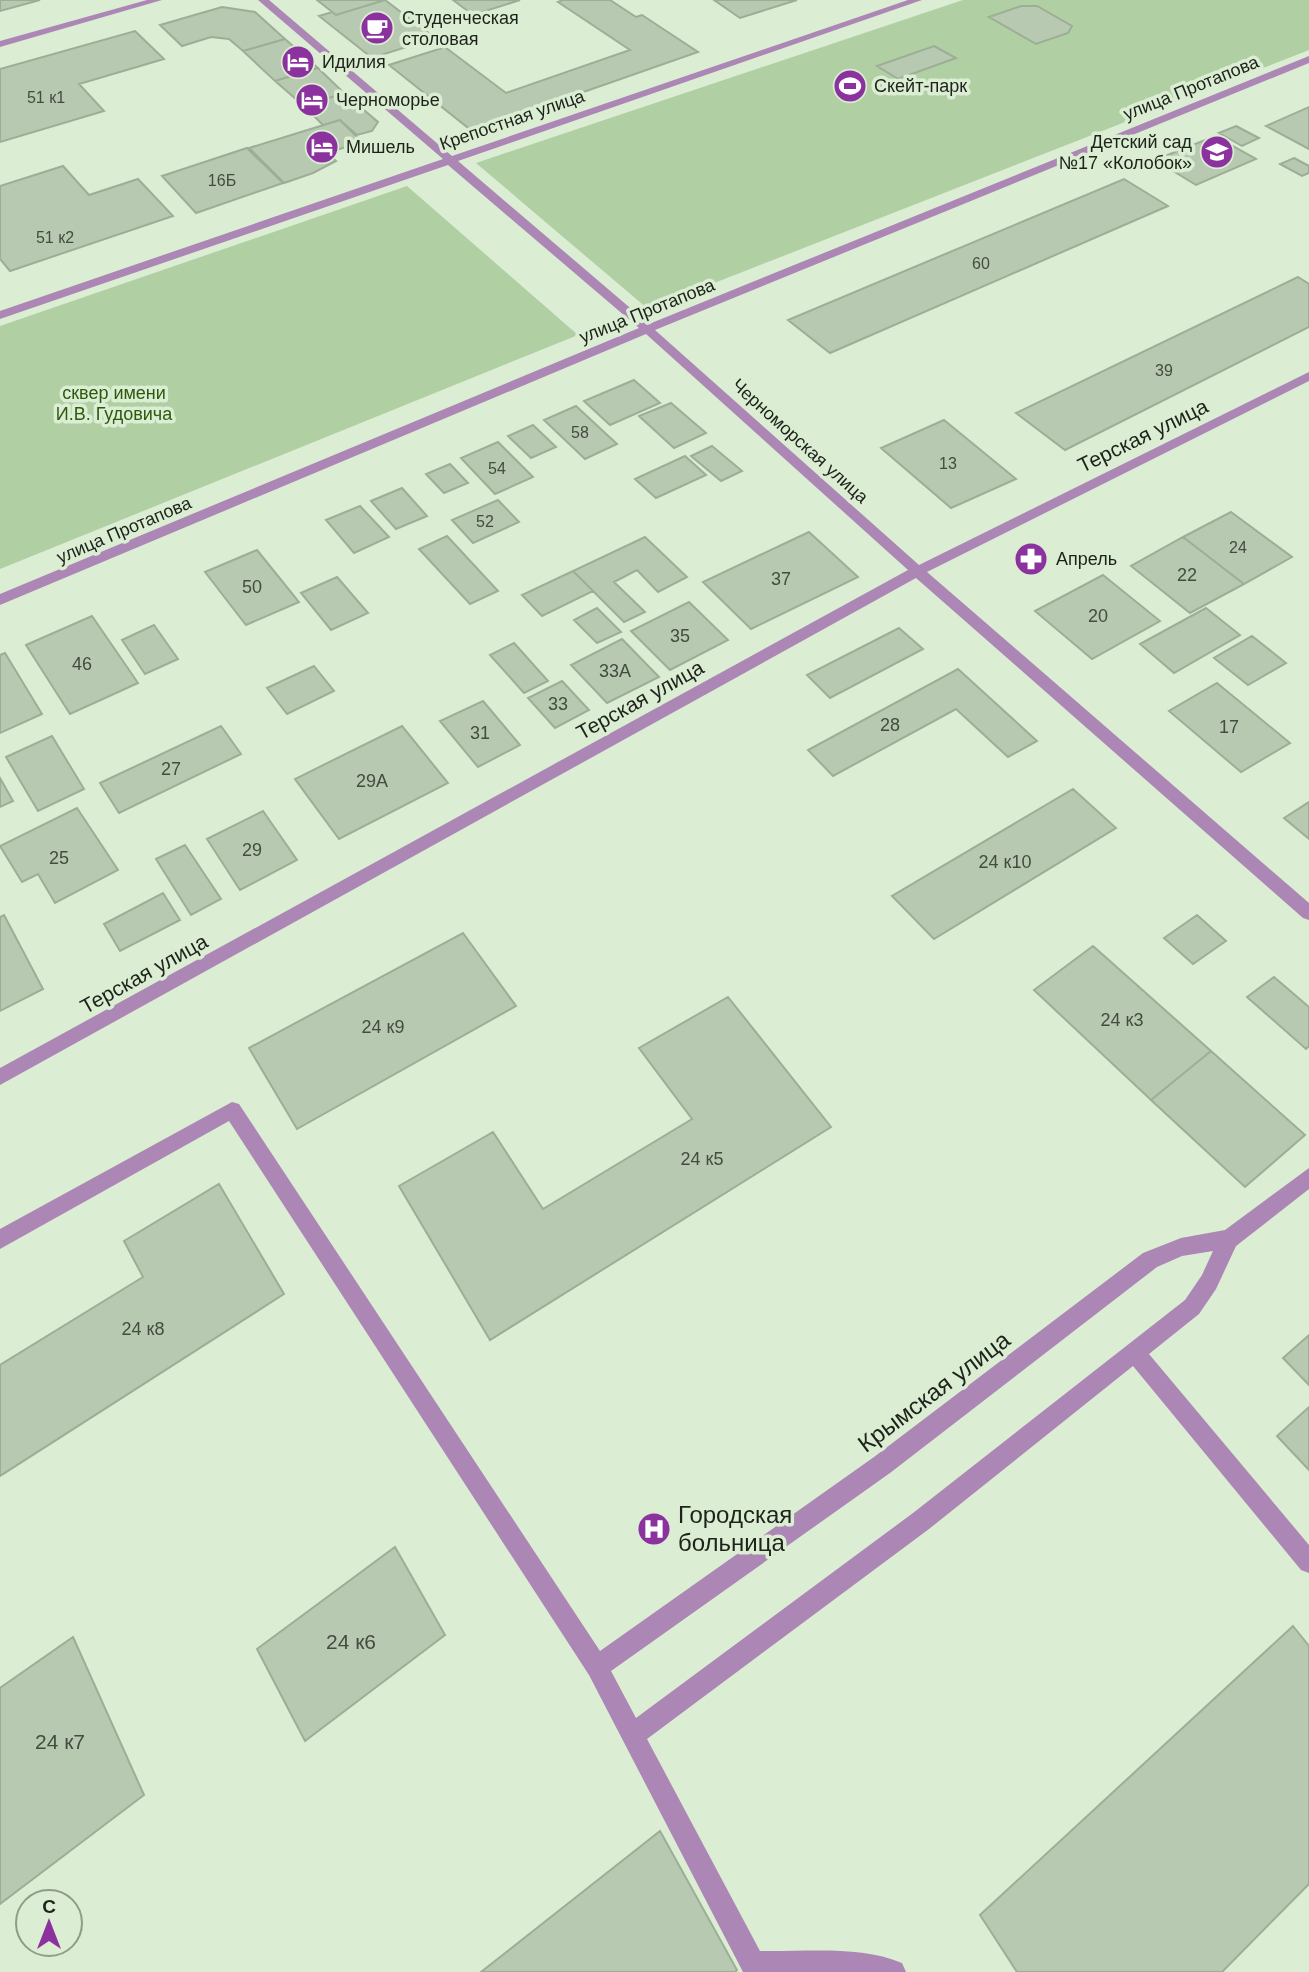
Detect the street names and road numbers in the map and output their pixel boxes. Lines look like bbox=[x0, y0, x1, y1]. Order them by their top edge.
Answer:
street label: улица Протапова bbox=[1120, 51, 1263, 124]
street label: Крепостная улица bbox=[437, 86, 588, 154]
street label: улица Протапова bbox=[576, 274, 719, 347]
street label: Черноморская улица bbox=[728, 375, 873, 508]
street label: Терская улица bbox=[1074, 394, 1212, 477]
street label: улица Протапова bbox=[54, 492, 195, 567]
street label: Терская улица bbox=[572, 655, 708, 744]
street label: Терская улица bbox=[76, 929, 212, 1018]
street label: Крымская улица bbox=[852, 1325, 1015, 1457]

